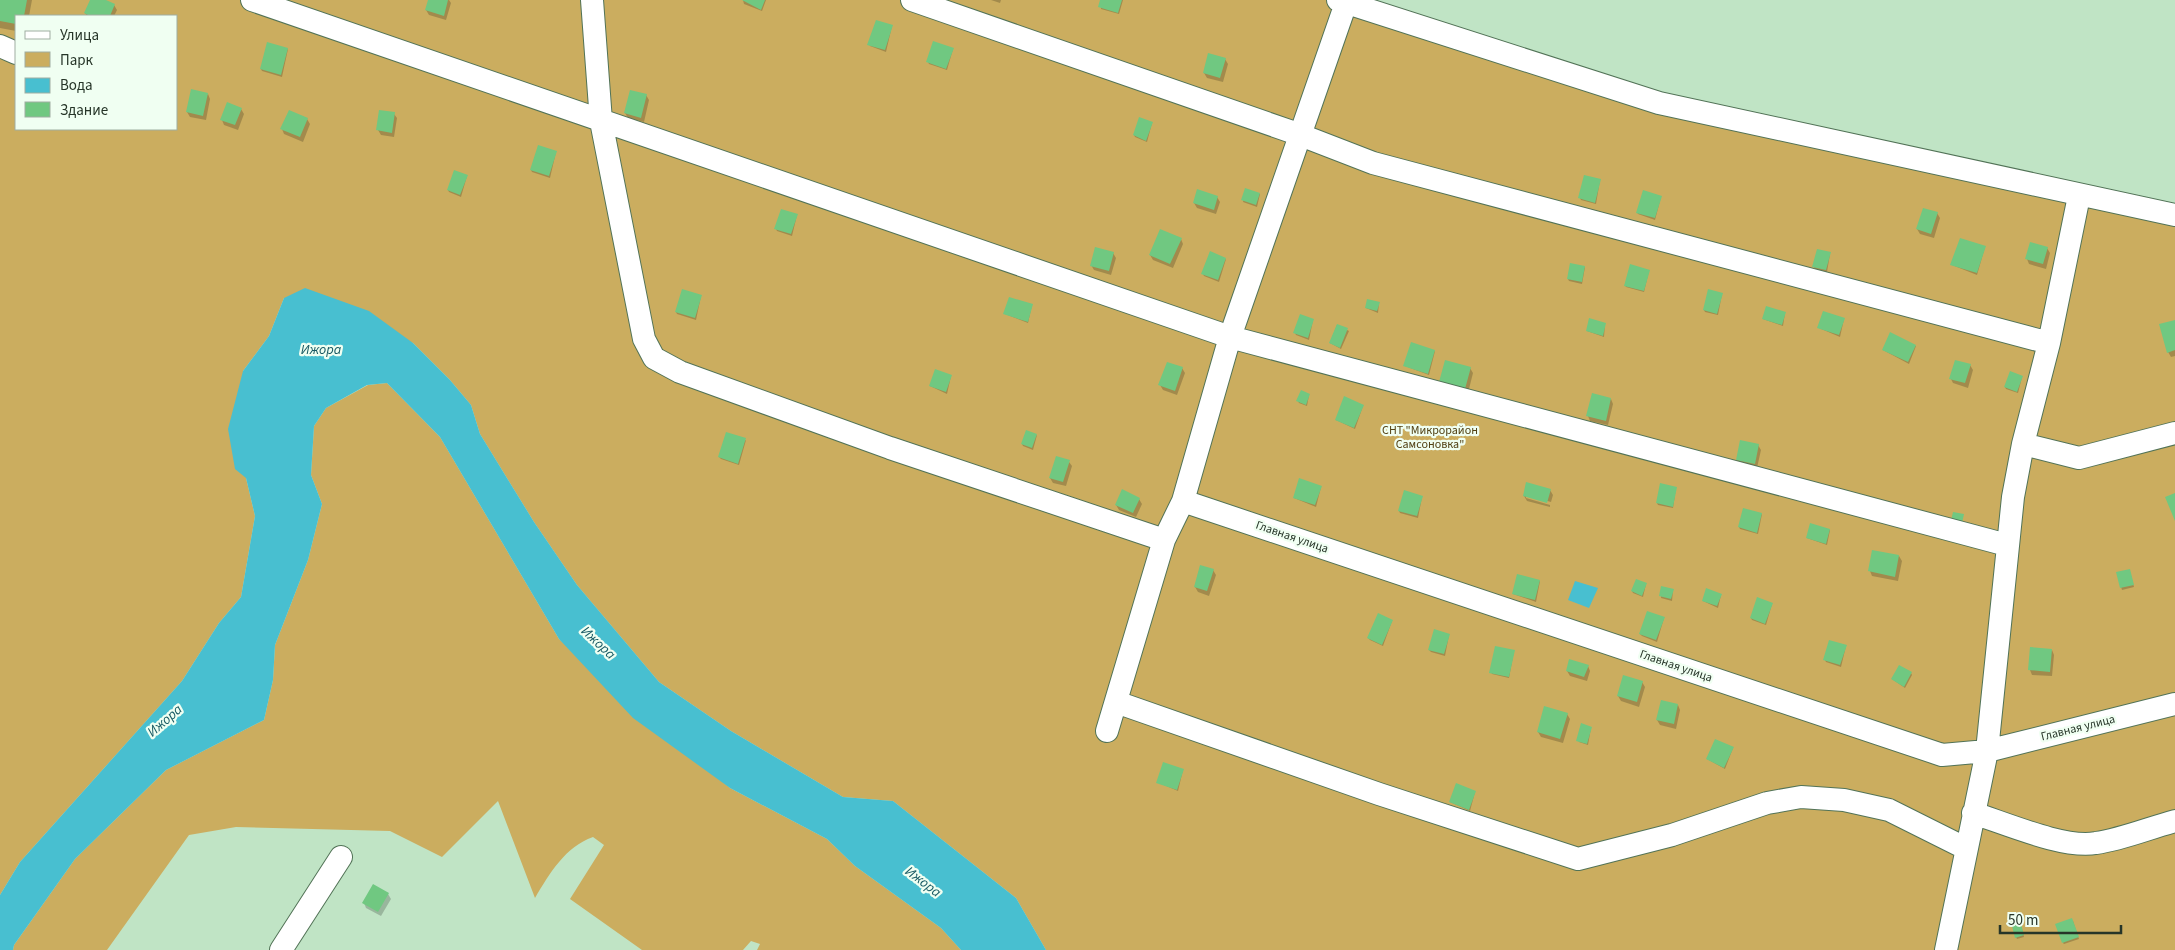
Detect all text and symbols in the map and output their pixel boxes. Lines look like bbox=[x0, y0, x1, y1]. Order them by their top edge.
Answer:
legend bbox=[15, 15, 178, 130]
text: Улица bbox=[60, 25, 99, 46]
text: Парк bbox=[60, 50, 94, 71]
text: Вода bbox=[60, 75, 93, 96]
text: Здание bbox=[60, 100, 108, 121]
water label: Ижора bbox=[301, 340, 342, 360]
park label: СНТ "Микрорайон Самсоновка" bbox=[1382, 422, 1478, 453]
street label: Главная улица bbox=[1253, 517, 1331, 557]
water label: Ижора bbox=[576, 622, 620, 665]
street label: Главная улица bbox=[1637, 646, 1715, 686]
water label: Ижора bbox=[143, 700, 187, 742]
street label: Главная улица bbox=[2039, 711, 2117, 745]
water label: Ижора bbox=[901, 862, 946, 903]
scale bar bbox=[2000, 902, 2121, 934]
text: 50 m bbox=[2008, 910, 2038, 931]

